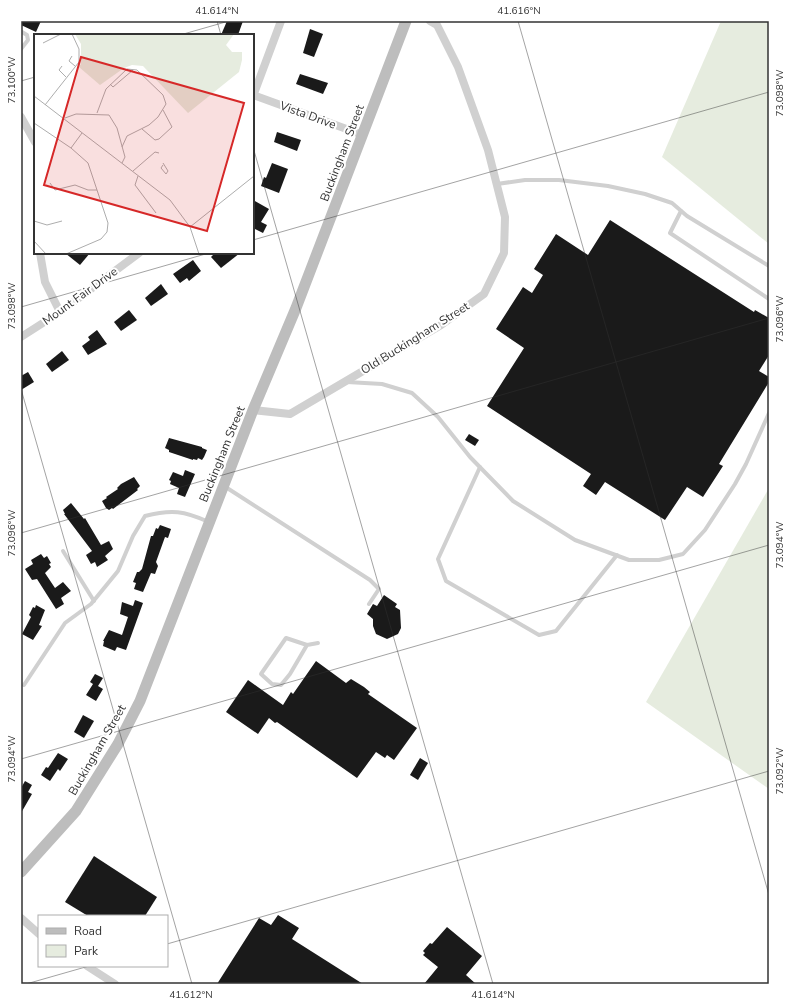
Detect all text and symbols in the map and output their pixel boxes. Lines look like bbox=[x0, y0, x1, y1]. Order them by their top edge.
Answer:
text: 41.614°N bbox=[195, 4, 239, 18]
text: 41.616°N bbox=[497, 4, 541, 18]
inset map bbox=[34, 34, 254, 254]
text: 73.100°W bbox=[5, 56, 19, 104]
text: 73.098°W bbox=[773, 69, 787, 117]
street label: Vista Drive bbox=[277, 97, 338, 133]
street label: Buckingham Street bbox=[316, 102, 368, 204]
street label: Mount Fair Drive bbox=[39, 263, 121, 329]
text: 73.098°W bbox=[5, 282, 19, 330]
text: 73.096°W bbox=[773, 295, 787, 343]
street label: Old Buckingham Street bbox=[358, 298, 473, 378]
street label: Buckingham Street bbox=[195, 403, 249, 504]
text: 73.096°W bbox=[5, 509, 19, 557]
text: 73.094°W bbox=[773, 521, 787, 569]
street label: Buckingham Street bbox=[64, 701, 130, 798]
text: 73.094°W bbox=[5, 735, 19, 783]
text: 73.092°W bbox=[773, 747, 787, 795]
legend bbox=[38, 915, 168, 967]
text: Road bbox=[74, 923, 102, 939]
text: Park bbox=[74, 943, 99, 959]
text: 41.612°N bbox=[169, 988, 213, 1002]
text: 41.614°N bbox=[471, 988, 515, 1002]

